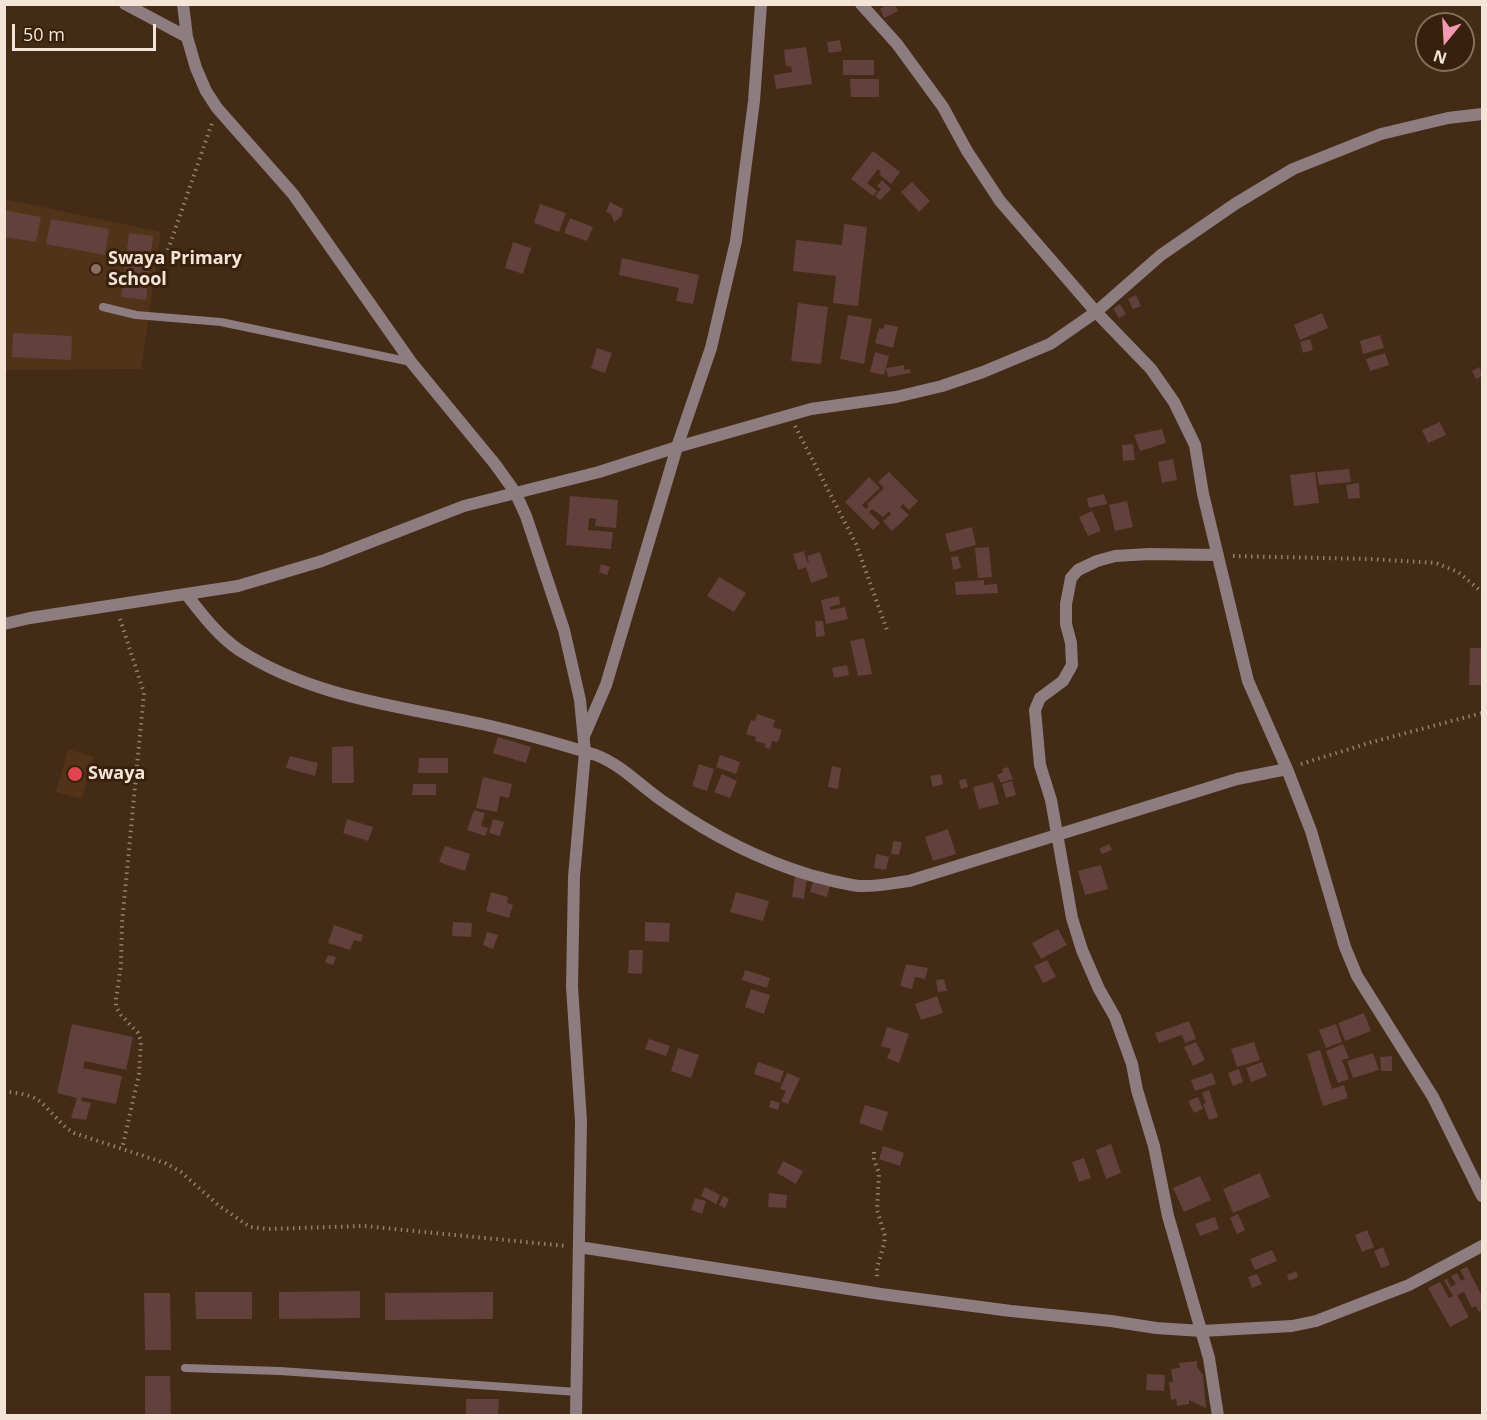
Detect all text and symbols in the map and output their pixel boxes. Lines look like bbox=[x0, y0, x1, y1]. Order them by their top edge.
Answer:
scale bar bbox=[15, 12, 159, 50]
north arrow bbox=[1415, 12, 1475, 72]
text: 50 m bbox=[23, 22, 65, 46]
text: N bbox=[1430, 45, 1450, 70]
place label: Swaya Primary School bbox=[108, 248, 242, 290]
marker: Swaya Primary School bbox=[89, 262, 103, 276]
place label: Swaya bbox=[88, 763, 145, 785]
marker: Swaya bbox=[66, 765, 84, 783]

